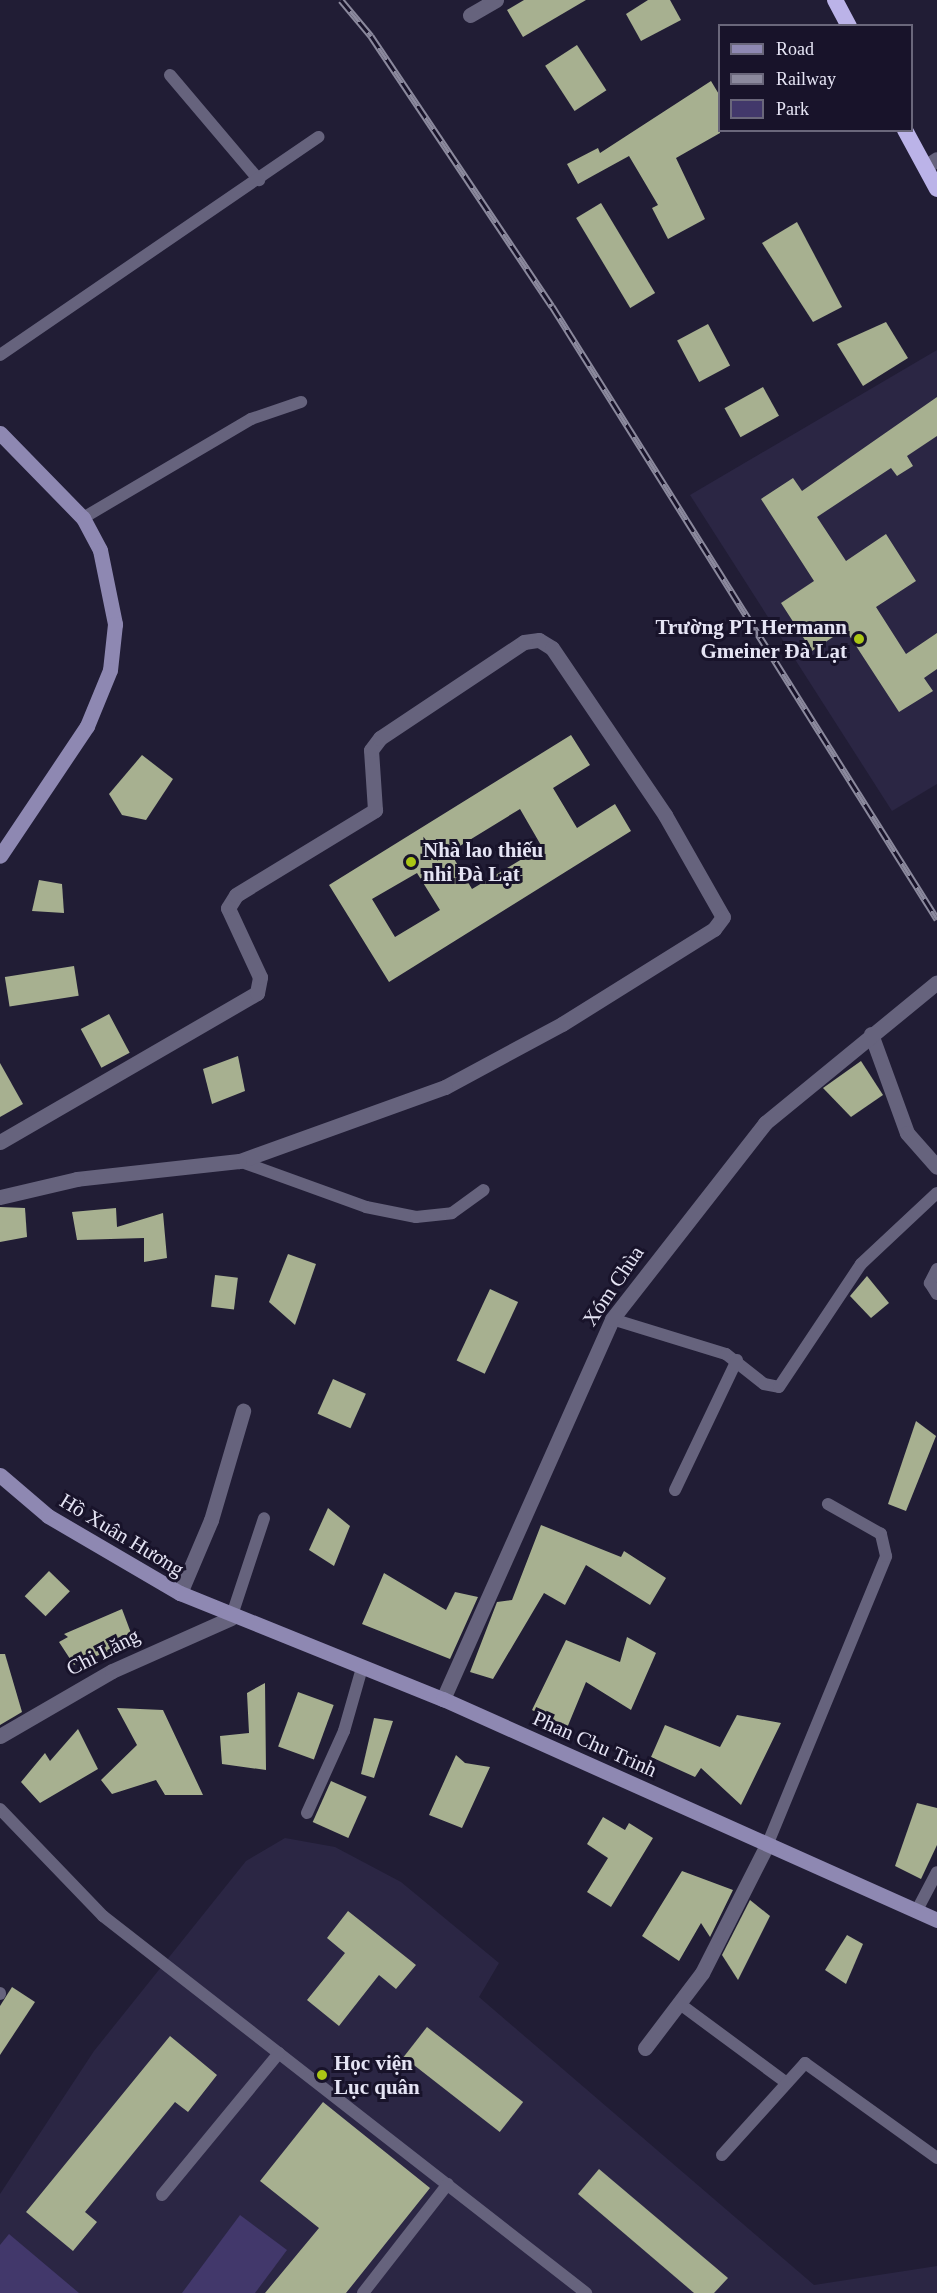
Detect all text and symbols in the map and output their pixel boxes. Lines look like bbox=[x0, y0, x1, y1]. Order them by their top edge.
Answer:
legend bbox=[718, 24, 913, 132]
text: Road bbox=[776, 39, 814, 59]
text: Railway bbox=[776, 69, 836, 89]
text: Park bbox=[776, 99, 809, 119]
place label: Trường PT Hermann Gmeiner Đà Lạt bbox=[655, 614, 847, 664]
marker: Trường PT Hermann Gmeiner Đà Lạt bbox=[852, 632, 866, 646]
place label: Nhà lao thiếu nhi Đà Lạt bbox=[423, 837, 543, 887]
marker: Nhà lao thiếu nhi Đà Lạt bbox=[404, 855, 418, 869]
street label: Xóm Chùa bbox=[577, 1241, 649, 1331]
street label: Hồ Xuân Hương bbox=[55, 1488, 189, 1582]
street label: Chi Lăng bbox=[62, 1623, 144, 1681]
street label: Phan Chu Trinh bbox=[529, 1705, 661, 1783]
place label: Học viện Lục quân bbox=[334, 2050, 420, 2100]
marker: Học viện Lục quân bbox=[315, 2068, 329, 2082]

